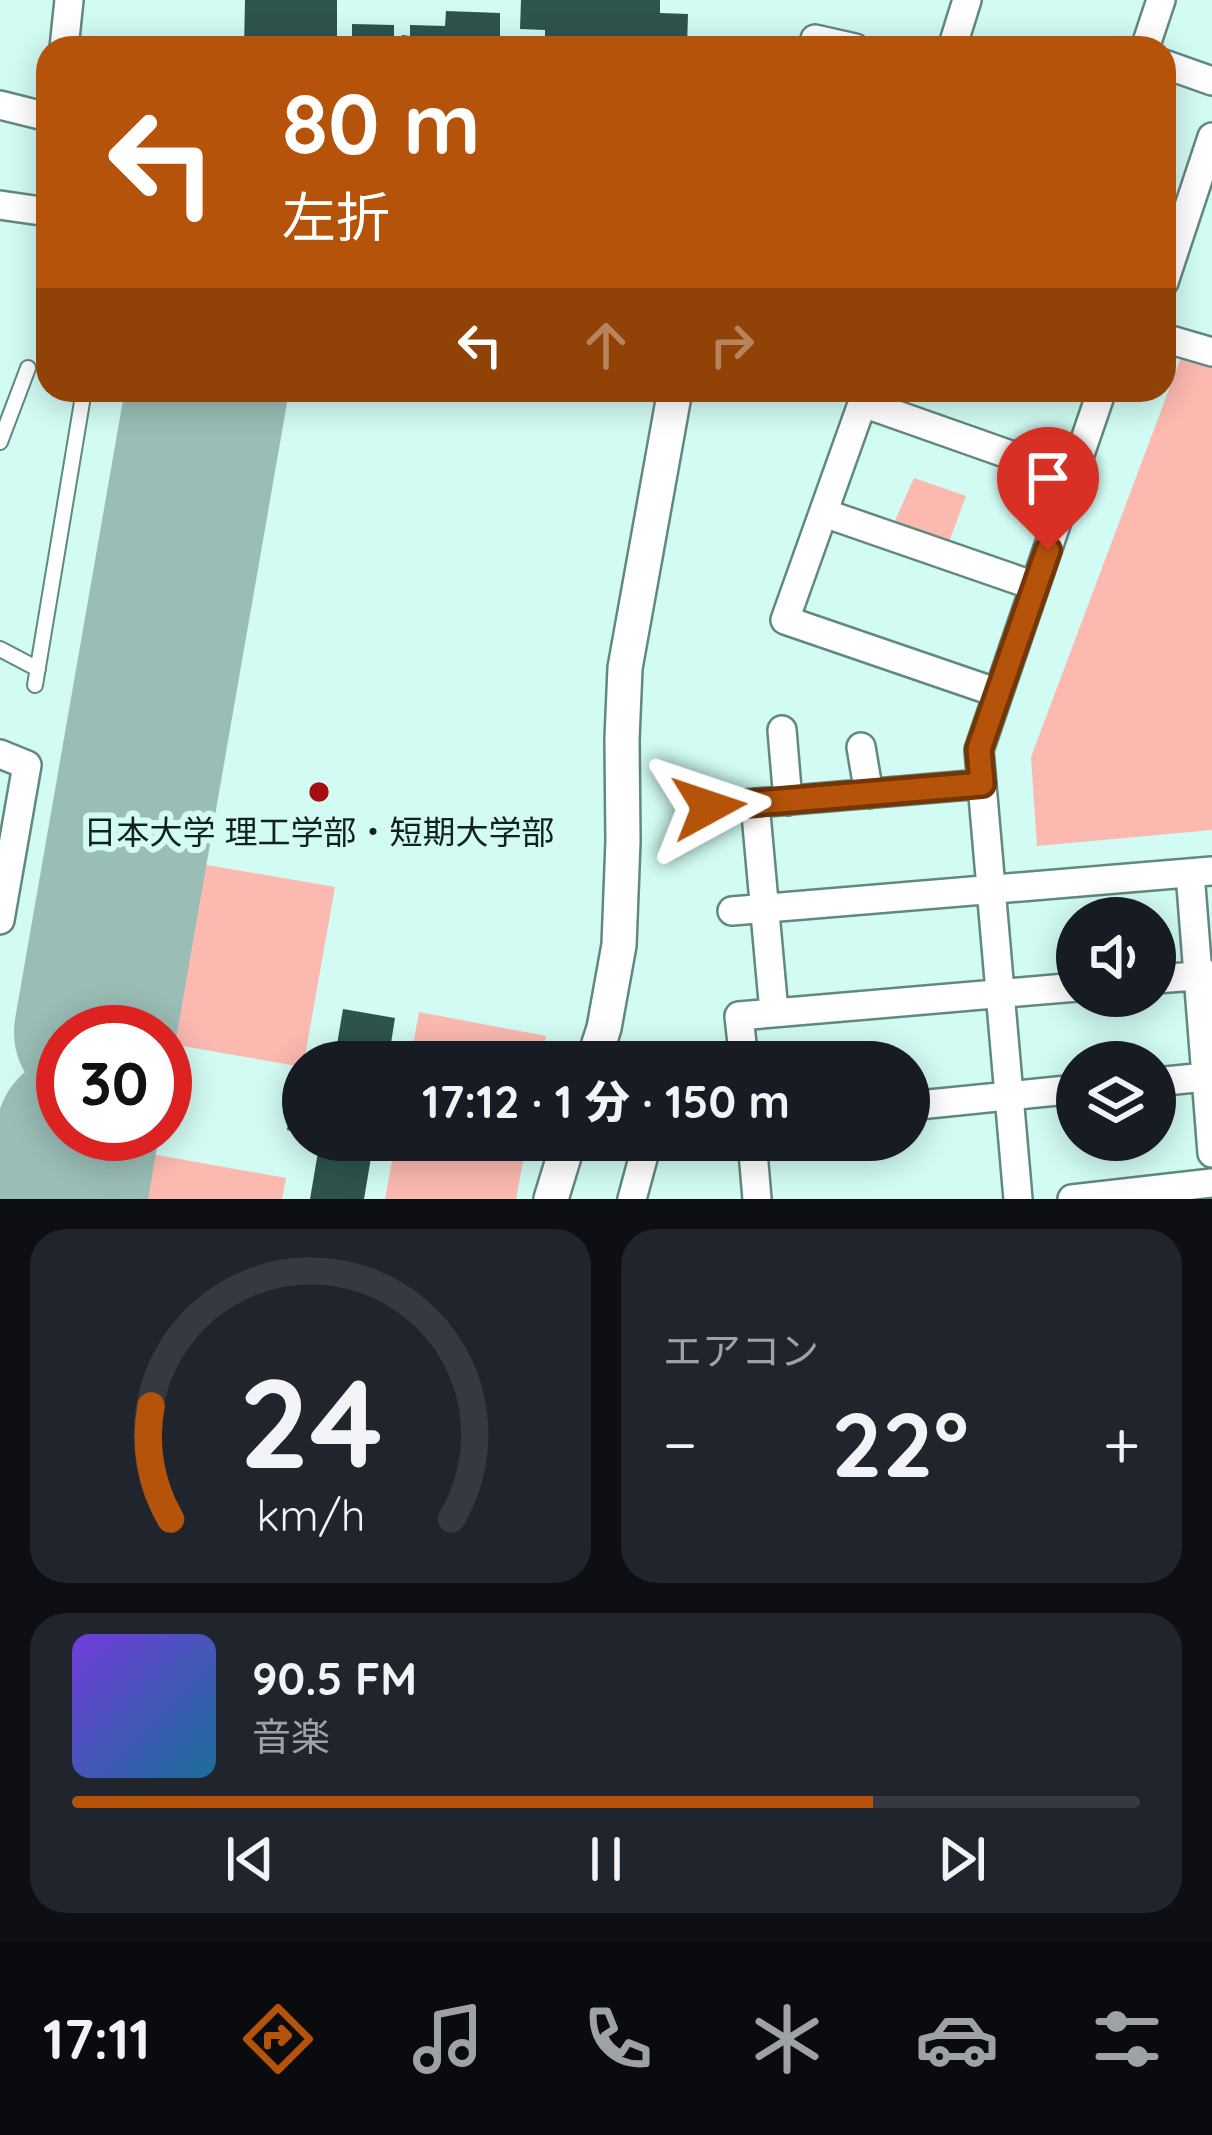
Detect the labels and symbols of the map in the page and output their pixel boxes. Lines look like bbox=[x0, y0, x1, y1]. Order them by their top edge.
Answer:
pin bbox=[997, 427, 1099, 550]
position arrow bbox=[646, 744, 772, 870]
marker: 日本大学 理工学部・短期大学部 bbox=[306, 779, 332, 805]
place label: 日本大学 理工学部・短期大学部 bbox=[83, 811, 555, 852]
speed limit sign: 30 bbox=[36, 1005, 192, 1161]

